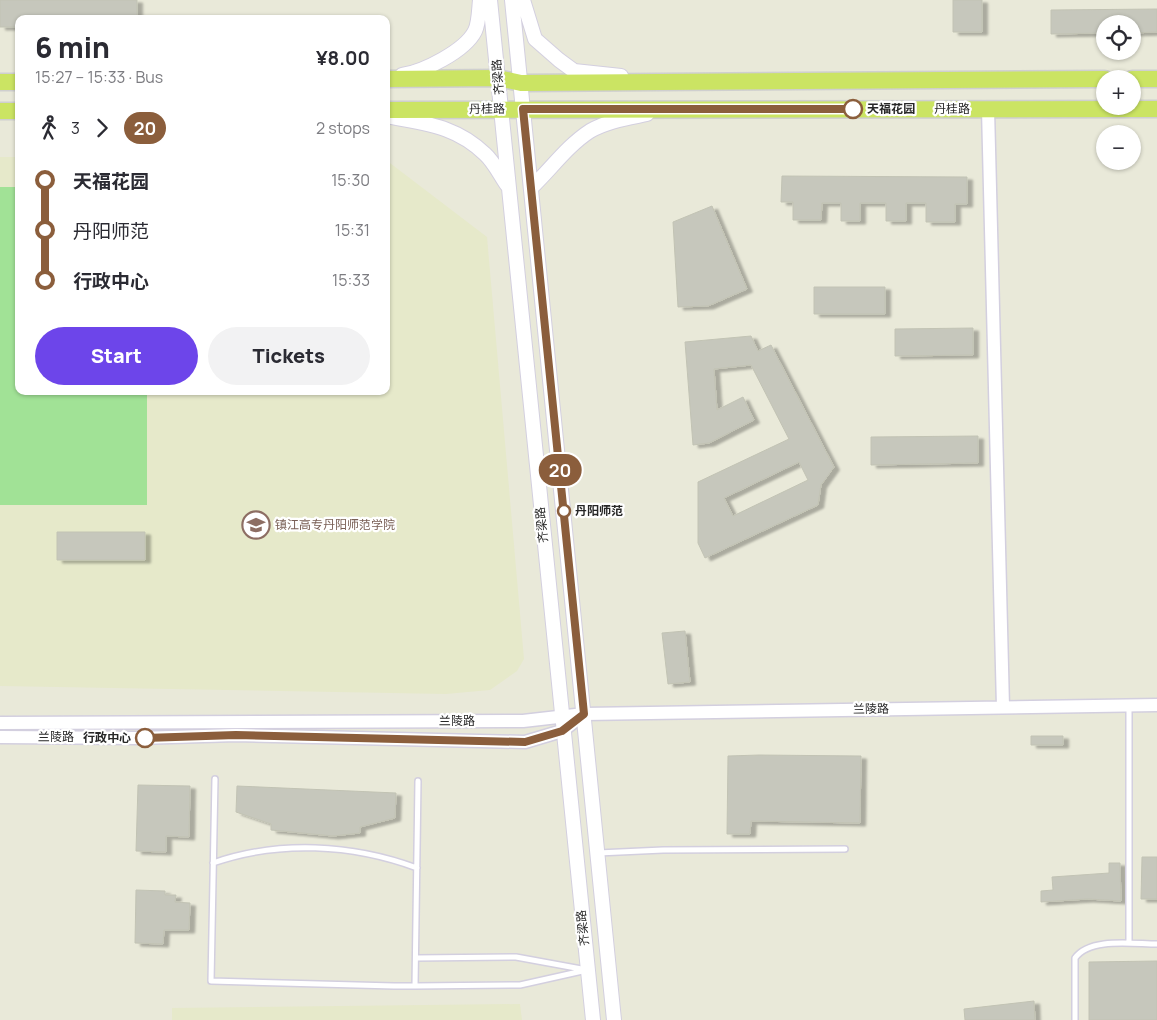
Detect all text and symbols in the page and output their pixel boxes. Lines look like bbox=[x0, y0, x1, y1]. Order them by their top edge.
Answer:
map controls bbox=[1096, 15, 1141, 170]
button: locate bbox=[1096, 15, 1141, 60]
text: 6 min bbox=[35, 28, 110, 66]
text: ¥8.00 bbox=[316, 45, 370, 71]
street label: 齐梁路 bbox=[487, 58, 508, 96]
text: 15:27 – 15:33 · Bus bbox=[35, 66, 163, 88]
button: + bbox=[1096, 70, 1141, 115]
marker: 天福花园 bbox=[843, 99, 863, 119]
street label: 丹桂路 bbox=[469, 100, 505, 117]
place label: 天福花园 bbox=[867, 100, 915, 117]
street label: 丹桂路 bbox=[934, 100, 970, 117]
icon: walk bbox=[35, 114, 63, 142]
icon: forward bbox=[88, 114, 116, 142]
text: 20 bbox=[134, 116, 156, 140]
text: 3 bbox=[71, 117, 80, 139]
text: 2 stops bbox=[316, 117, 370, 139]
button: − bbox=[1096, 125, 1141, 170]
text: 天福花园 bbox=[73, 168, 149, 194]
text: 15:30 bbox=[331, 169, 370, 191]
text: 丹阳师范 bbox=[73, 218, 149, 244]
text: 15:31 bbox=[335, 219, 370, 241]
text: 行政中心 bbox=[73, 268, 149, 294]
text: 15:33 bbox=[332, 269, 370, 291]
button: Start bbox=[35, 327, 198, 385]
button: Tickets bbox=[208, 327, 370, 385]
line badge: 20 bbox=[538, 454, 582, 486]
text: 20 bbox=[549, 458, 571, 482]
place label: 丹阳师范 bbox=[575, 502, 623, 519]
marker: 丹阳师范 bbox=[557, 504, 571, 518]
street label: 齐梁路 bbox=[531, 506, 552, 544]
school or university icon: 镇江高专丹阳师范学院 bbox=[241, 510, 271, 540]
place label: 镇江高专丹阳师范学院 bbox=[275, 516, 395, 533]
street label: 兰陵路 bbox=[853, 700, 889, 717]
street label: 兰陵路 bbox=[439, 712, 475, 729]
street label: 兰陵路 bbox=[38, 728, 74, 745]
marker: 行政中心 bbox=[135, 728, 155, 748]
place label: 行政中心 bbox=[83, 729, 131, 746]
street label: 齐梁路 bbox=[572, 909, 593, 947]

